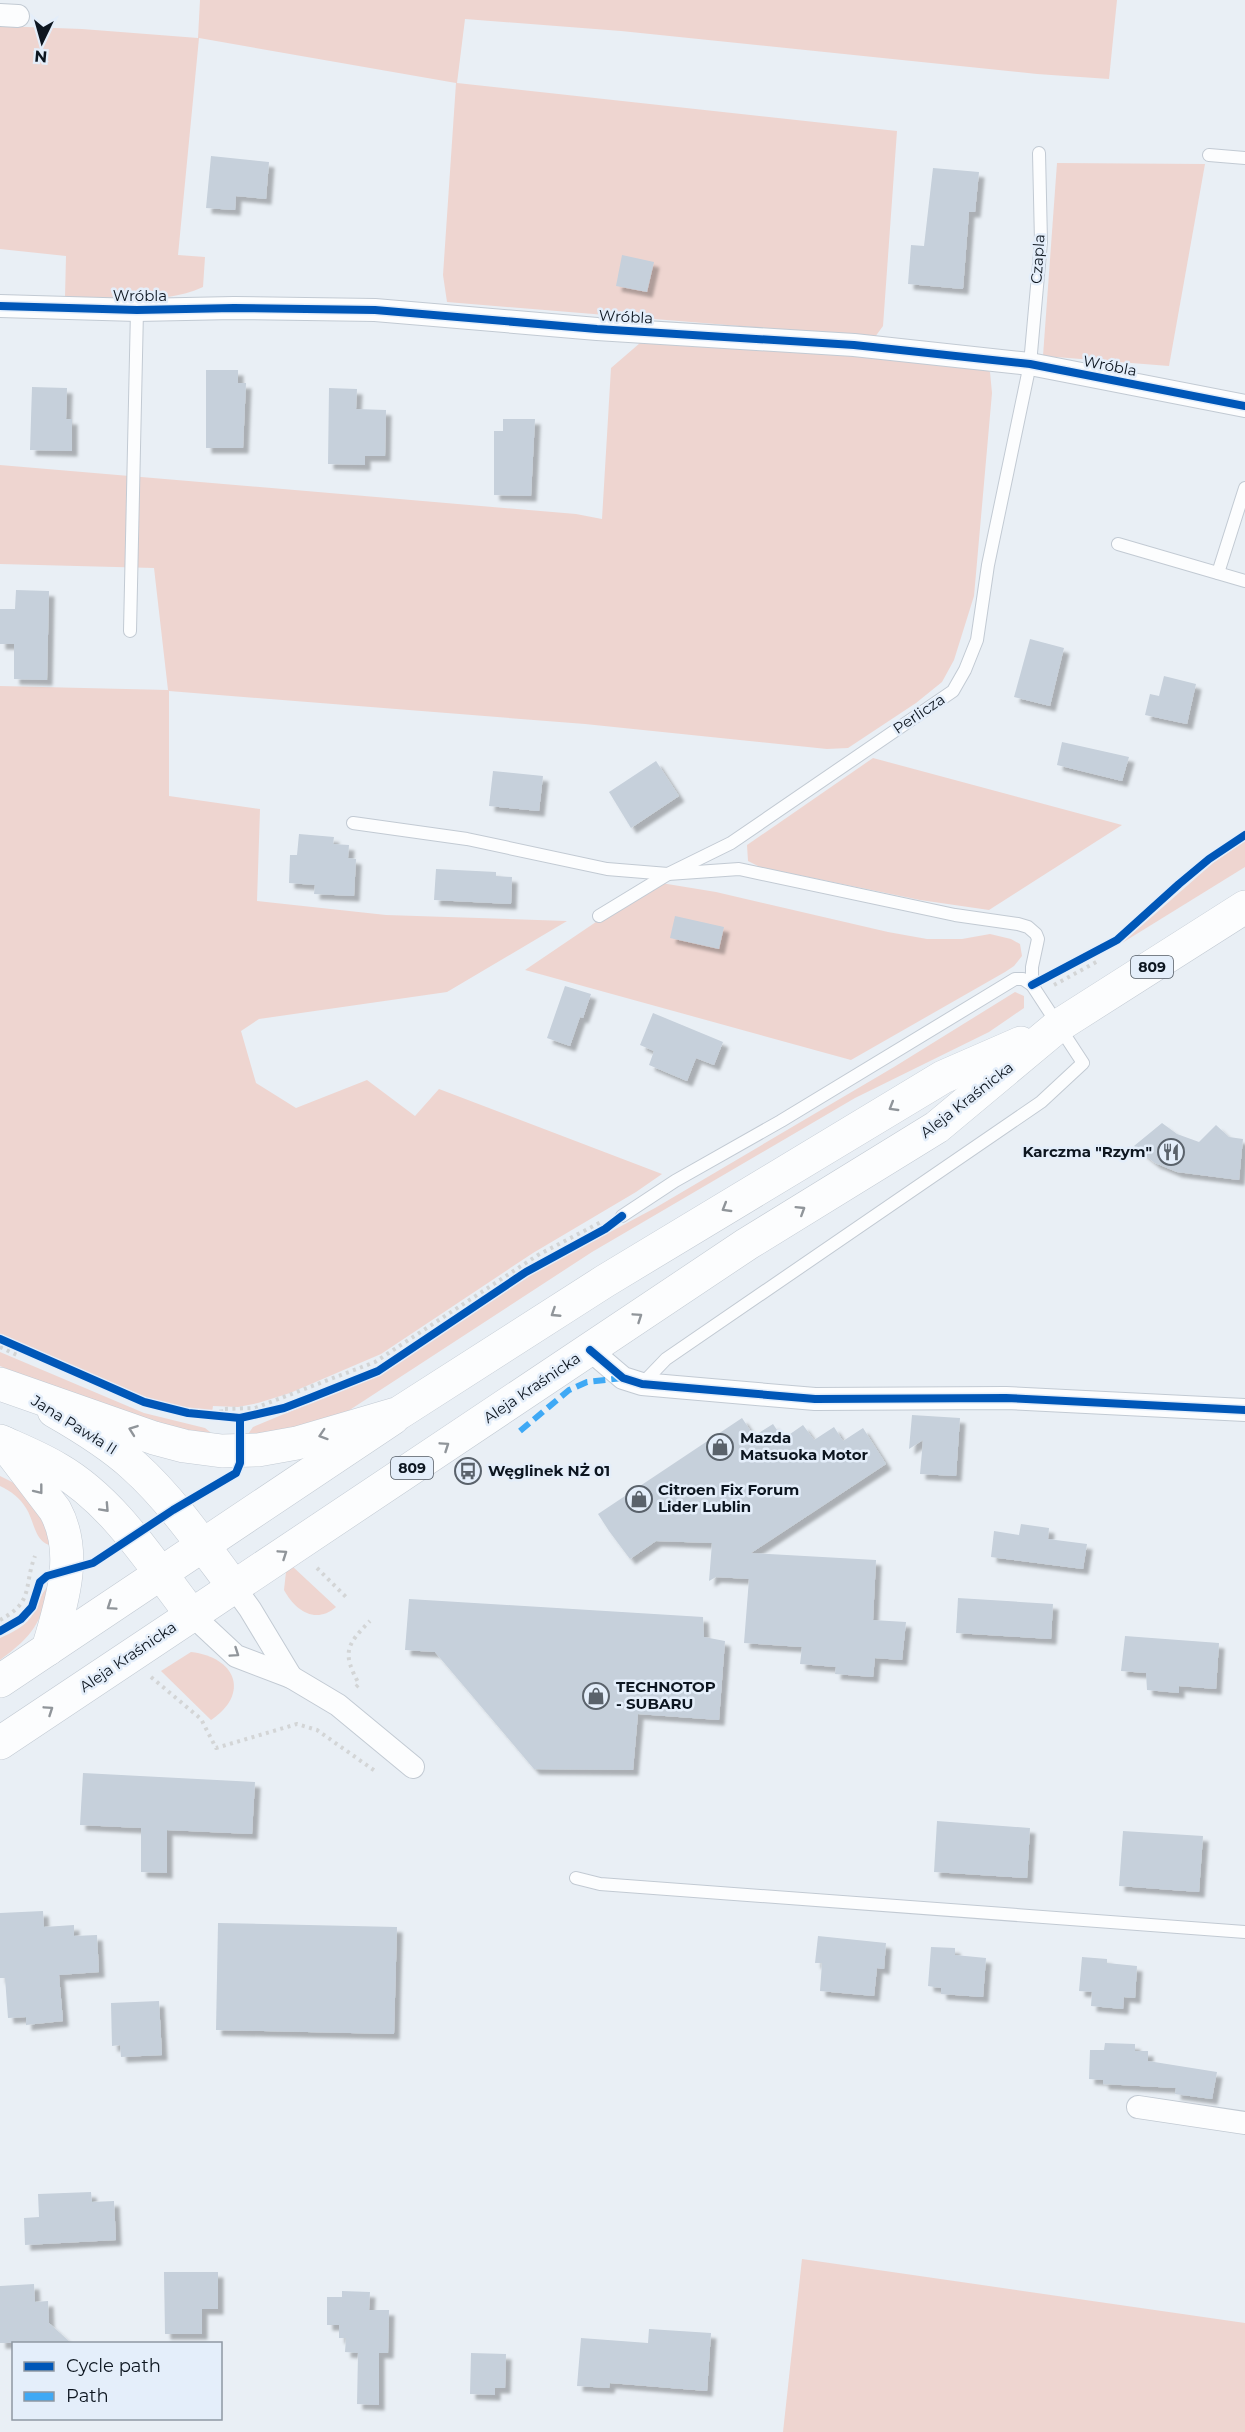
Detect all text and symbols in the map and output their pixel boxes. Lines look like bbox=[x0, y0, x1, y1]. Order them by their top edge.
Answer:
north arrow bbox=[12, 12, 72, 72]
text: N bbox=[33, 46, 48, 66]
street label: Czapla bbox=[1026, 233, 1049, 285]
street label: Wróbla bbox=[113, 286, 167, 305]
street label: Wróbla bbox=[598, 306, 654, 327]
street label: Wróbla bbox=[1082, 351, 1139, 380]
street label: Perlicza bbox=[889, 689, 948, 738]
road number: 809 bbox=[1131, 956, 1173, 978]
street label: Aleja Kraśnicka bbox=[916, 1057, 1017, 1142]
one-way arrow bbox=[889, 1100, 899, 1112]
restaurant icon: Karczma "Rzym" bbox=[1156, 1137, 1186, 1167]
place label: Karczma "Rzym" bbox=[1022, 1142, 1152, 1161]
one-way arrow bbox=[722, 1200, 732, 1212]
one-way arrow bbox=[795, 1206, 805, 1218]
one-way arrow bbox=[551, 1305, 562, 1316]
one-way arrow bbox=[632, 1313, 642, 1325]
street label: Aleja Kraśnicka bbox=[480, 1348, 584, 1427]
street label: Jana Pawła II bbox=[27, 1390, 121, 1458]
one-way arrow bbox=[128, 1425, 139, 1438]
one-way arrow bbox=[318, 1427, 329, 1440]
place label: Mazda Matsuoka Motor bbox=[740, 1428, 869, 1464]
shop icon: Mazda Matsuoka Motor bbox=[705, 1432, 735, 1462]
one-way arrow bbox=[438, 1442, 449, 1453]
bus stop icon: Węglinek NŻ 01 bbox=[453, 1456, 483, 1486]
road number: 809 bbox=[391, 1457, 433, 1479]
place label: Węglinek NŻ 01 bbox=[488, 1461, 610, 1480]
place label: Citroen Fix Forum Lider Lublin bbox=[658, 1480, 799, 1516]
one-way arrow bbox=[32, 1483, 43, 1494]
shop icon: Citroen Fix Forum Lider Lublin bbox=[624, 1484, 654, 1514]
one-way arrow bbox=[98, 1501, 109, 1511]
one-way arrow bbox=[276, 1550, 287, 1561]
one-way arrow bbox=[107, 1599, 118, 1610]
street label: Aleja Kraśnicka bbox=[76, 1617, 180, 1696]
one-way arrow bbox=[229, 1646, 240, 1657]
place label: TECHNOTOP - SUBARU bbox=[616, 1677, 716, 1713]
shop icon: TECHNOTOP - SUBARU bbox=[581, 1681, 611, 1711]
one-way arrow bbox=[42, 1706, 53, 1717]
legend bbox=[12, 2342, 222, 2420]
text: Cycle path bbox=[66, 2355, 161, 2377]
text: Path bbox=[66, 2385, 109, 2407]

